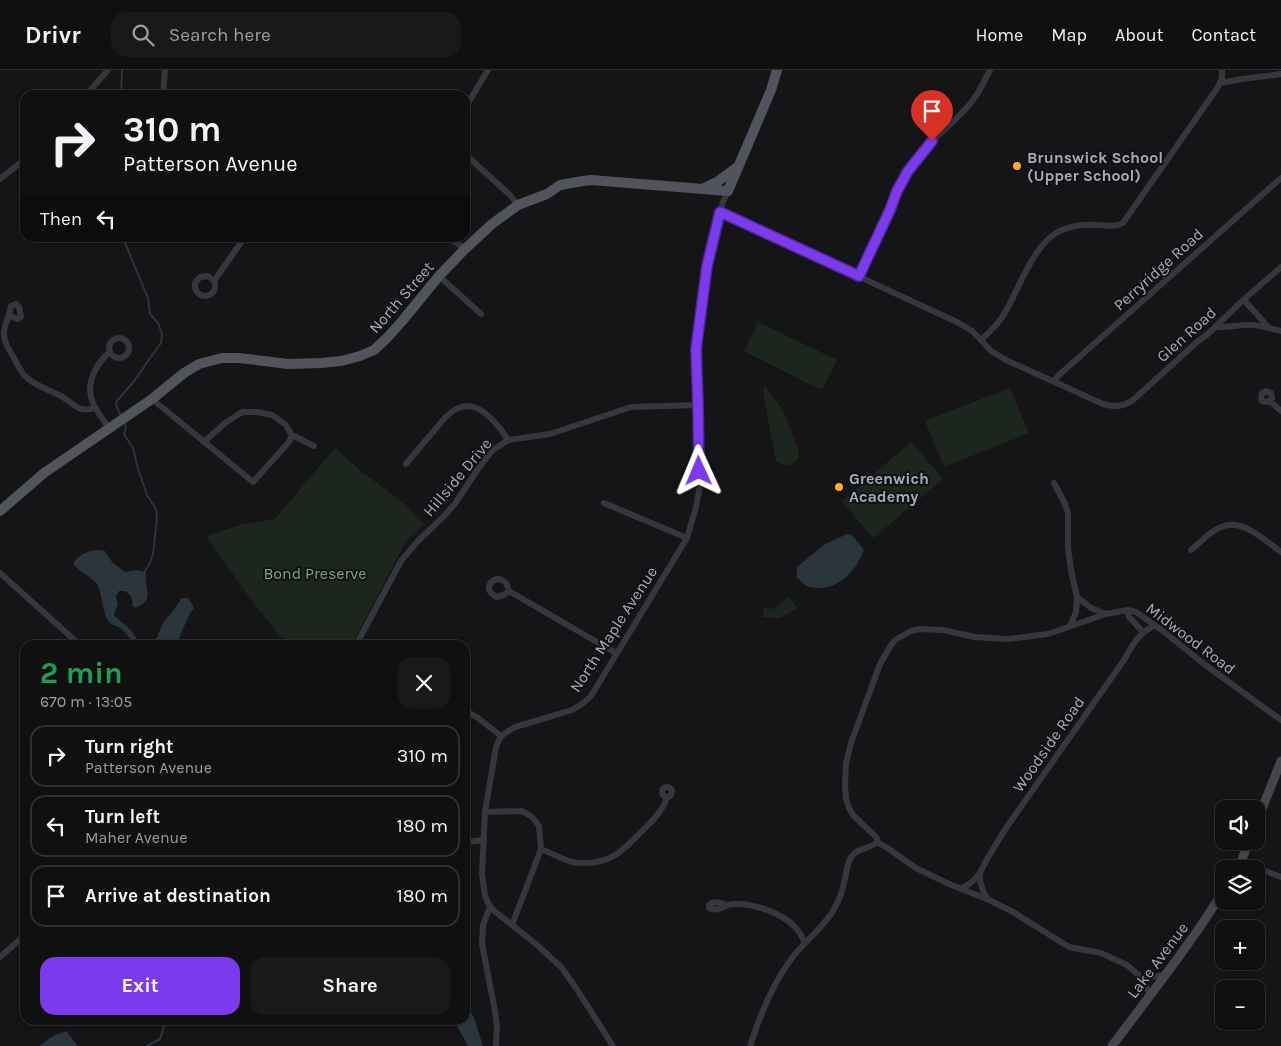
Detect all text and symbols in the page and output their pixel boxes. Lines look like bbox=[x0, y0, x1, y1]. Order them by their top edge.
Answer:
search box bbox=[111, 12, 461, 57]
text: Drivr bbox=[25, 21, 81, 49]
icon: search bbox=[129, 21, 157, 49]
text: Search here bbox=[169, 24, 271, 46]
text: Home bbox=[975, 24, 1023, 46]
text: Map bbox=[1051, 24, 1087, 46]
text: About bbox=[1115, 24, 1164, 46]
text: Contact bbox=[1192, 24, 1256, 46]
pin bbox=[911, 90, 953, 141]
icon: arrive bbox=[918, 97, 946, 125]
text: 310 m bbox=[123, 109, 221, 150]
icon: right bbox=[40, 110, 105, 175]
place label: Brunswick School (Upper School) bbox=[1027, 148, 1163, 185]
text: Patterson Avenue bbox=[123, 151, 298, 177]
marker: Brunswick School (Upper School) bbox=[1011, 160, 1023, 172]
icon: left bbox=[92, 205, 120, 233]
text: Then bbox=[40, 208, 82, 230]
street label: Perryridge Road bbox=[1110, 224, 1207, 315]
street label: North Street bbox=[365, 258, 438, 337]
street label: Glen Road bbox=[1153, 303, 1220, 366]
street label: Hillside Drive bbox=[419, 434, 496, 520]
position arrow bbox=[672, 444, 724, 496]
place label: Greenwich Academy bbox=[849, 469, 929, 506]
marker: Greenwich Academy bbox=[833, 481, 845, 493]
street label: North Maple Avenue bbox=[566, 563, 661, 696]
park label: Bond Preserve bbox=[263, 564, 367, 583]
street label: Midwood Road bbox=[1142, 599, 1239, 678]
text: 2 min bbox=[40, 655, 123, 691]
button: close bbox=[398, 657, 450, 709]
text: 670 m · 13:05 bbox=[40, 692, 132, 711]
street label: Woodside Road bbox=[1008, 693, 1088, 796]
text: Turn right bbox=[85, 736, 174, 758]
icon: right bbox=[42, 742, 70, 770]
text: 310 m bbox=[397, 745, 448, 767]
text: Patterson Avenue bbox=[85, 758, 212, 777]
map controls bbox=[1215, 800, 1265, 1030]
button: sound bbox=[1215, 800, 1265, 850]
text: Turn left bbox=[85, 806, 160, 828]
icon: left bbox=[42, 812, 70, 840]
text: 180 m bbox=[396, 815, 448, 837]
text: Maher Avenue bbox=[85, 828, 187, 847]
button: layers bbox=[1215, 860, 1265, 910]
icon: arrive bbox=[42, 882, 70, 910]
text: Arrive at destination bbox=[85, 885, 271, 907]
text: 180 m bbox=[396, 885, 448, 907]
street label: Lake Avenue bbox=[1123, 919, 1192, 1002]
button: + bbox=[1215, 920, 1265, 970]
button: Exit bbox=[40, 957, 240, 1015]
button: Share bbox=[250, 957, 450, 1015]
button: − bbox=[1215, 980, 1265, 1030]

